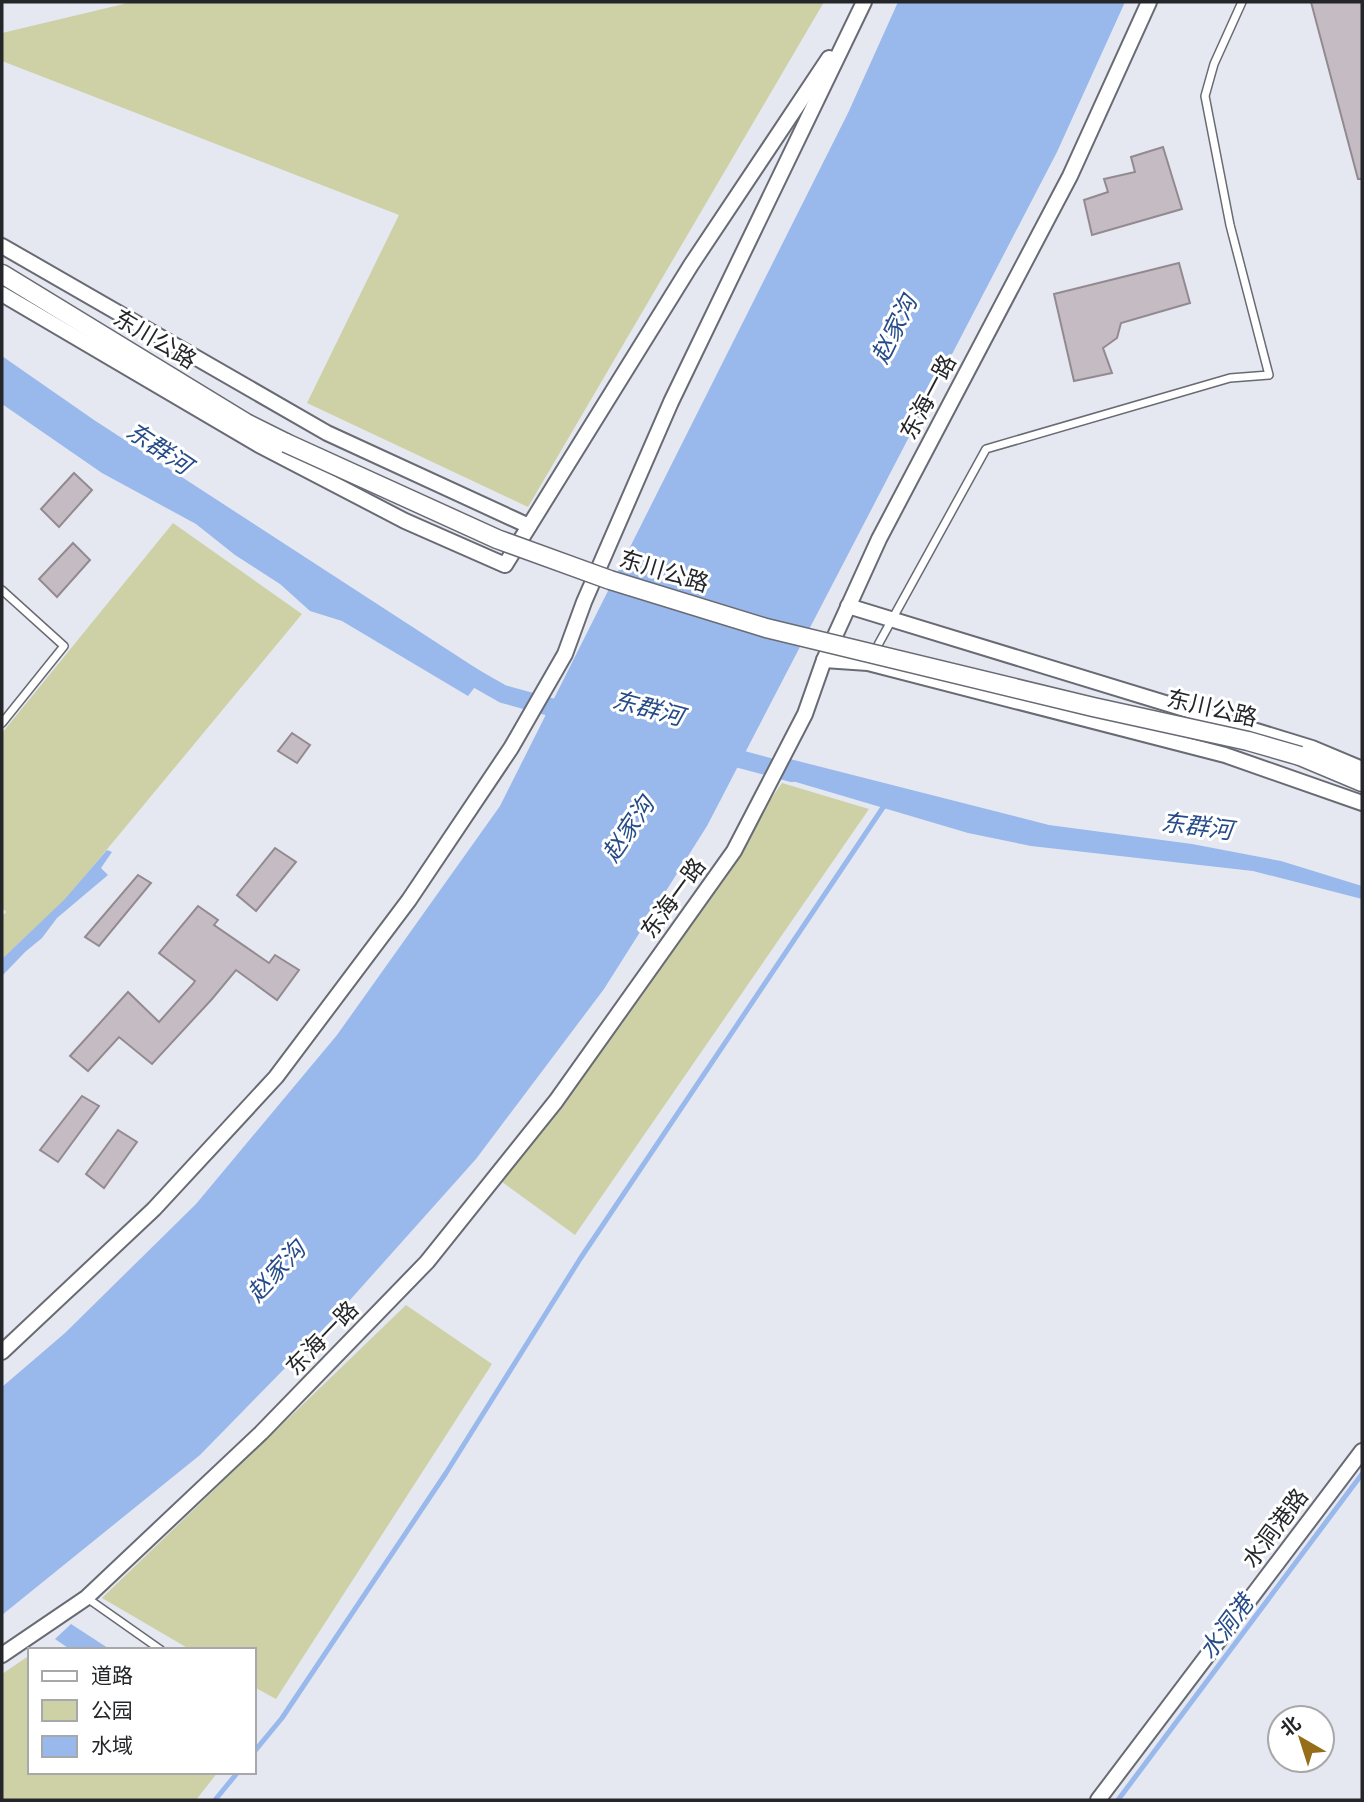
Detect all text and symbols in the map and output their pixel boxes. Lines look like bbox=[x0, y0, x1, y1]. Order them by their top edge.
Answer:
water label: 赵家沟 bbox=[866, 288, 923, 367]
street label: 东川公路 bbox=[109, 304, 201, 374]
street label: 东海一路 bbox=[895, 350, 961, 444]
water label: 东群河 bbox=[122, 417, 200, 482]
street label: 东川公路 bbox=[616, 545, 712, 597]
street label: 东川公路 bbox=[1164, 685, 1260, 731]
water label: 东群河 bbox=[610, 686, 690, 731]
water label: 赵家沟 bbox=[597, 789, 661, 866]
water label: 东群河 bbox=[1160, 808, 1238, 844]
street label: 东海一路 bbox=[635, 853, 711, 943]
water label: 赵家沟 bbox=[242, 1233, 312, 1307]
street label: 东海一路 bbox=[281, 1296, 363, 1380]
street label: 水洞港路 bbox=[1237, 1483, 1313, 1573]
water label: 水洞港 bbox=[1194, 1588, 1260, 1664]
legend bbox=[28, 1648, 256, 1774]
text: 道路 bbox=[91, 1663, 133, 1687]
text: 公园 bbox=[91, 1698, 133, 1722]
north arrow bbox=[1266, 1704, 1336, 1774]
text: 北 bbox=[1276, 1711, 1305, 1740]
text: 水域 bbox=[91, 1733, 133, 1757]

